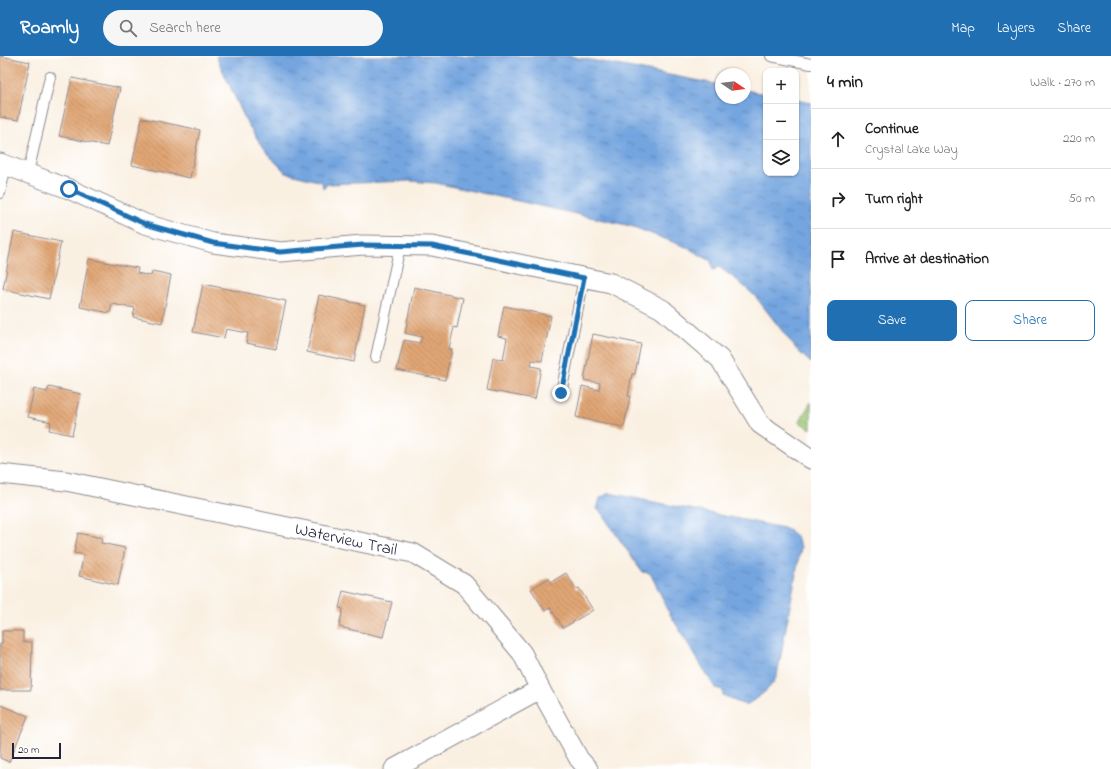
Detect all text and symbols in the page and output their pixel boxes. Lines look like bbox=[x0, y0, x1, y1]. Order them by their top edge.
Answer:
search box bbox=[103, 10, 383, 46]
text: Roamly bbox=[20, 15, 79, 42]
icon: search bbox=[117, 17, 139, 39]
text: Search here bbox=[149, 17, 221, 39]
text: Map bbox=[951, 18, 975, 39]
text: Layers bbox=[997, 18, 1035, 39]
text: Share bbox=[1057, 18, 1091, 39]
north arrow bbox=[715, 68, 751, 104]
map controls bbox=[763, 68, 799, 176]
button: + bbox=[763, 68, 799, 104]
text: 4 min bbox=[827, 70, 863, 95]
text: Walk · 270 m bbox=[1030, 73, 1095, 92]
button: − bbox=[763, 104, 799, 140]
text: Continue bbox=[865, 118, 919, 140]
icon: ahead bbox=[827, 128, 849, 150]
text: 220 m bbox=[1063, 129, 1095, 148]
button: layers bbox=[763, 140, 799, 176]
text: Crystal Lake Way bbox=[865, 140, 958, 159]
route start bbox=[60, 180, 78, 198]
icon: right bbox=[827, 188, 849, 210]
text: Turn right bbox=[865, 188, 923, 210]
text: 50 m bbox=[1069, 189, 1095, 208]
icon: arrive bbox=[827, 248, 849, 270]
text: Arrive at destination bbox=[865, 248, 989, 270]
button: Save bbox=[827, 300, 957, 341]
button: Share bbox=[965, 300, 1095, 341]
route end bbox=[552, 384, 570, 402]
street label: Waterview Trail bbox=[293, 517, 399, 563]
scale bar bbox=[12, 741, 61, 760]
text: 20 m bbox=[18, 742, 40, 758]

